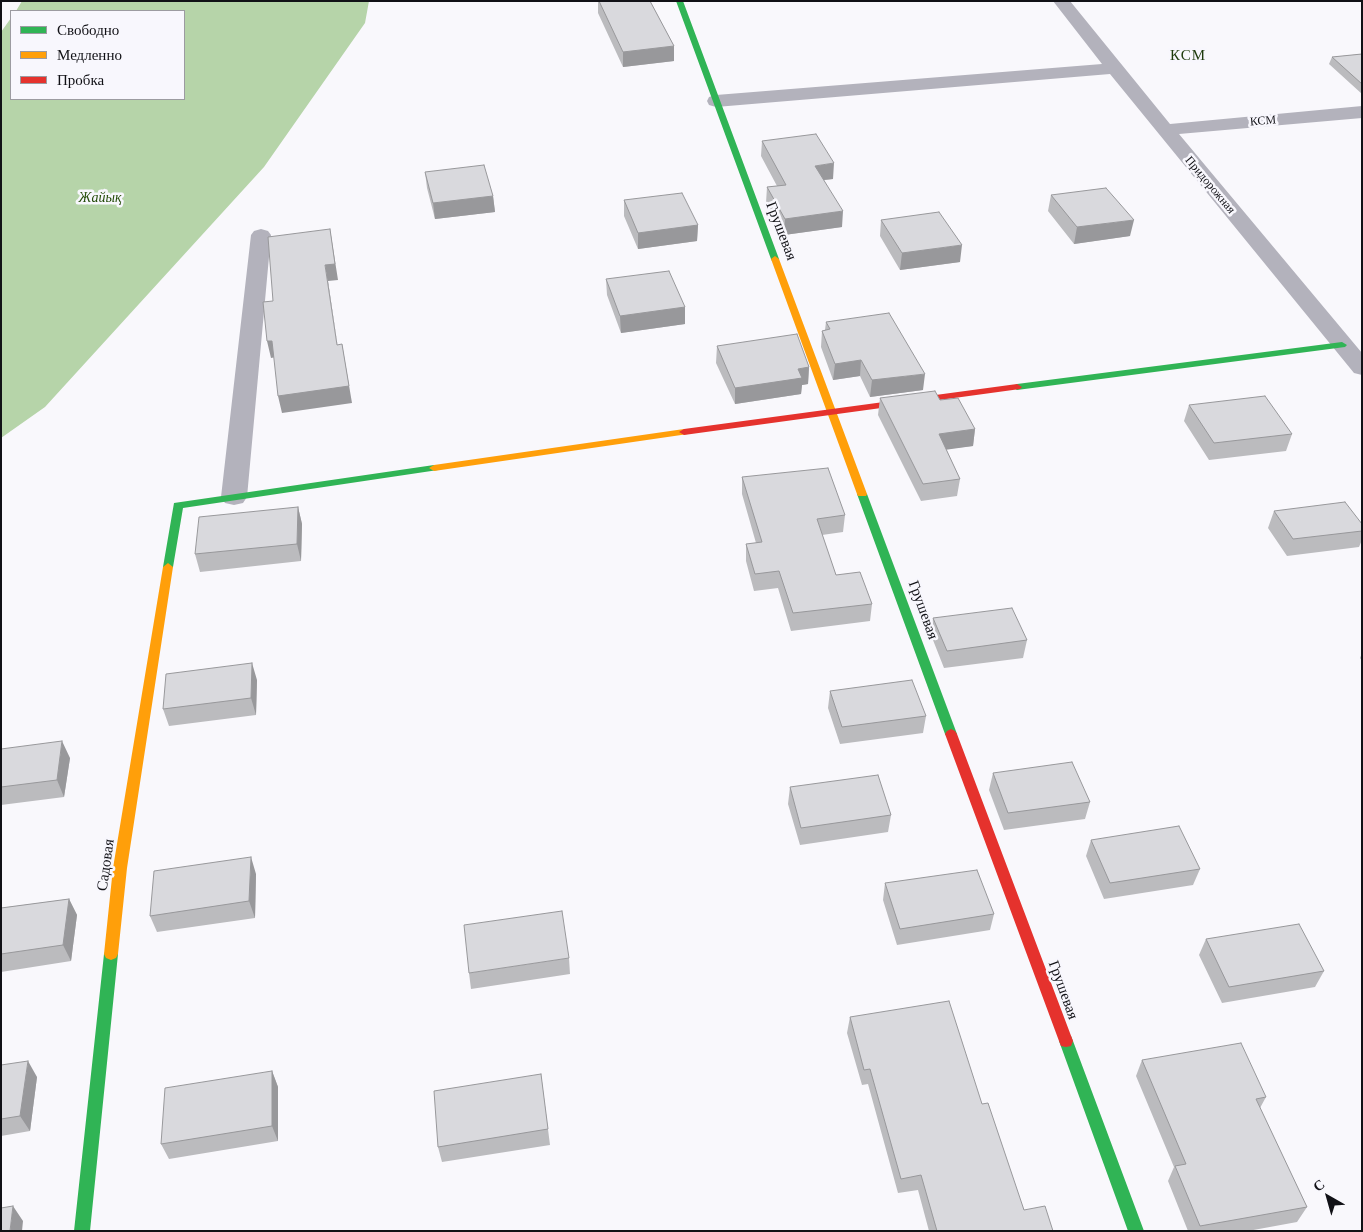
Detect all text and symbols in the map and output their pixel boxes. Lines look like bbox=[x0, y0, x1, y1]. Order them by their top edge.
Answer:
legend bbox=[10, 10, 185, 100]
text: Свободно bbox=[57, 20, 119, 39]
text: Медленно bbox=[57, 45, 122, 64]
district label: КСМ bbox=[1170, 47, 1206, 65]
text: Пробка bbox=[57, 70, 104, 89]
street label: КСМ bbox=[1249, 113, 1277, 129]
street label: Придорожная bbox=[1182, 153, 1238, 217]
water label: Жайық bbox=[79, 190, 121, 206]
street label: Грушевая bbox=[762, 199, 800, 263]
street label: Грушевая bbox=[904, 578, 942, 642]
street label: Садовая bbox=[93, 838, 119, 892]
street label: Грушевая bbox=[1044, 958, 1082, 1022]
north arrow bbox=[1303, 1172, 1353, 1222]
text: С bbox=[1309, 1175, 1328, 1195]

